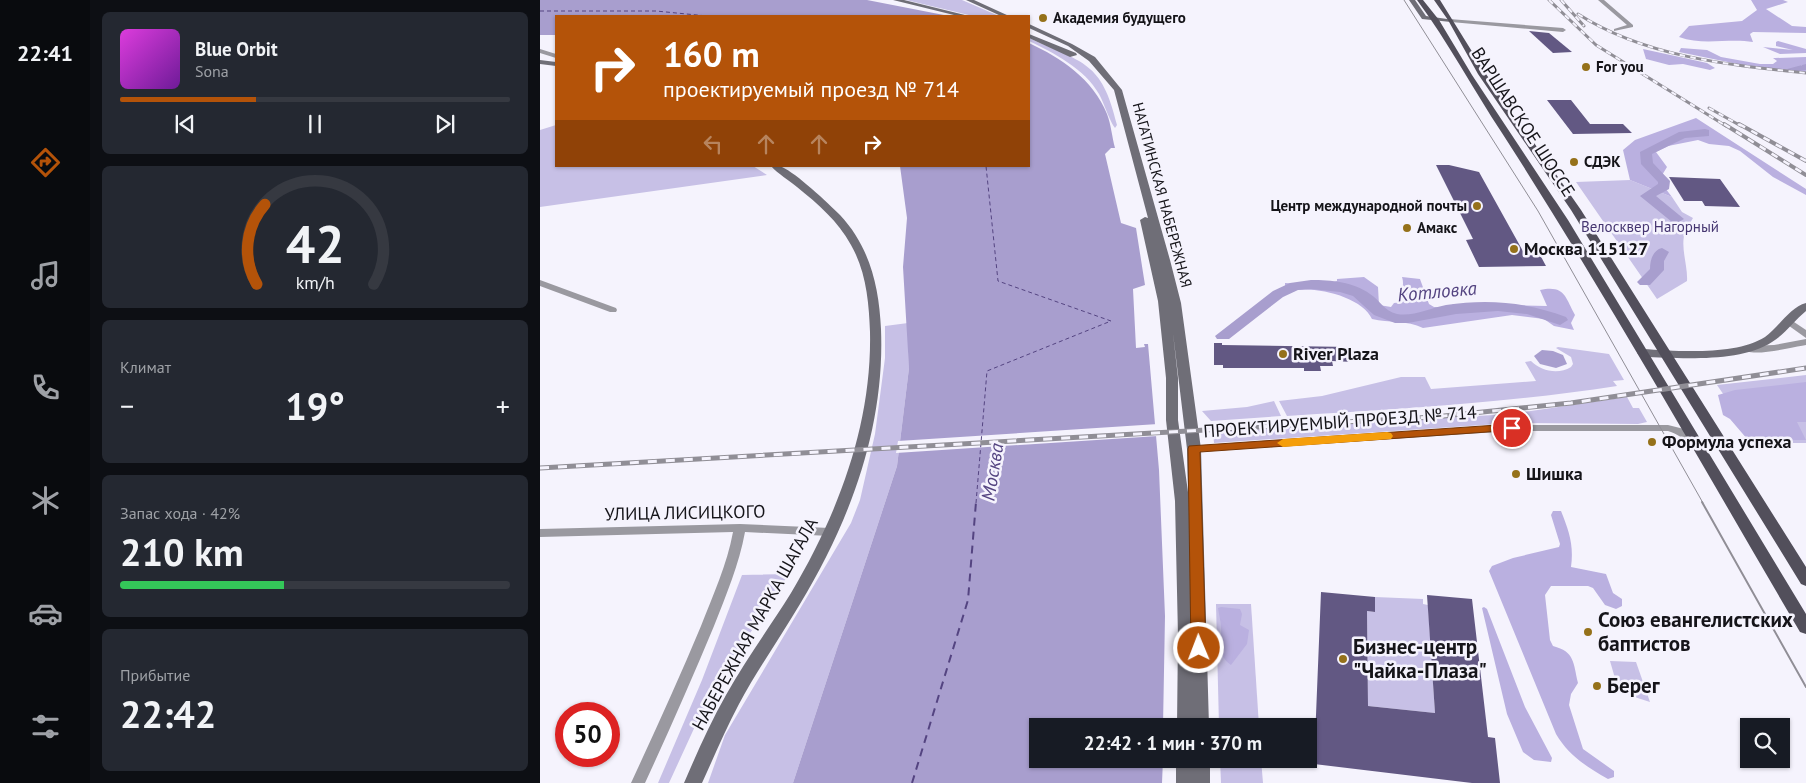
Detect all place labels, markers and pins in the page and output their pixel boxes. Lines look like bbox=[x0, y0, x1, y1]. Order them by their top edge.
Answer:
place label: Академия будущего bbox=[1053, 8, 1186, 27]
marker: Академия будущего bbox=[1037, 12, 1049, 24]
place label: For you bbox=[1596, 57, 1644, 76]
marker: For you bbox=[1580, 61, 1592, 73]
place label: СДЭК bbox=[1584, 152, 1621, 171]
marker: СДЭК bbox=[1568, 156, 1580, 168]
place label: Центр международной почты bbox=[1270, 196, 1467, 215]
marker: Центр международной почты bbox=[1471, 200, 1483, 212]
place label: Амакс bbox=[1417, 218, 1458, 237]
marker: Амакс bbox=[1401, 222, 1413, 234]
place label: Москва 115127 bbox=[1524, 237, 1648, 260]
marker: Москва 115127 bbox=[1508, 243, 1520, 255]
place label: River Plaza bbox=[1293, 342, 1379, 365]
marker: River Plaza bbox=[1277, 348, 1289, 360]
pin bbox=[1491, 407, 1533, 449]
place label: Формула успеха bbox=[1662, 430, 1792, 453]
marker: Формула успеха bbox=[1646, 436, 1658, 448]
place label: Шишка bbox=[1526, 462, 1583, 485]
marker: Шишка bbox=[1510, 468, 1522, 480]
place label: Союз евангелистских баптистов bbox=[1598, 606, 1793, 657]
marker: Союз евангелистских баптистов bbox=[1582, 626, 1594, 638]
place label: Бизнес-центр "Чайка-Плаза" bbox=[1353, 633, 1487, 684]
marker: Бизнес-центр "Чайка-Плаза" bbox=[1337, 653, 1349, 665]
place label: Берег bbox=[1607, 672, 1660, 699]
marker: Берег bbox=[1591, 680, 1603, 692]

